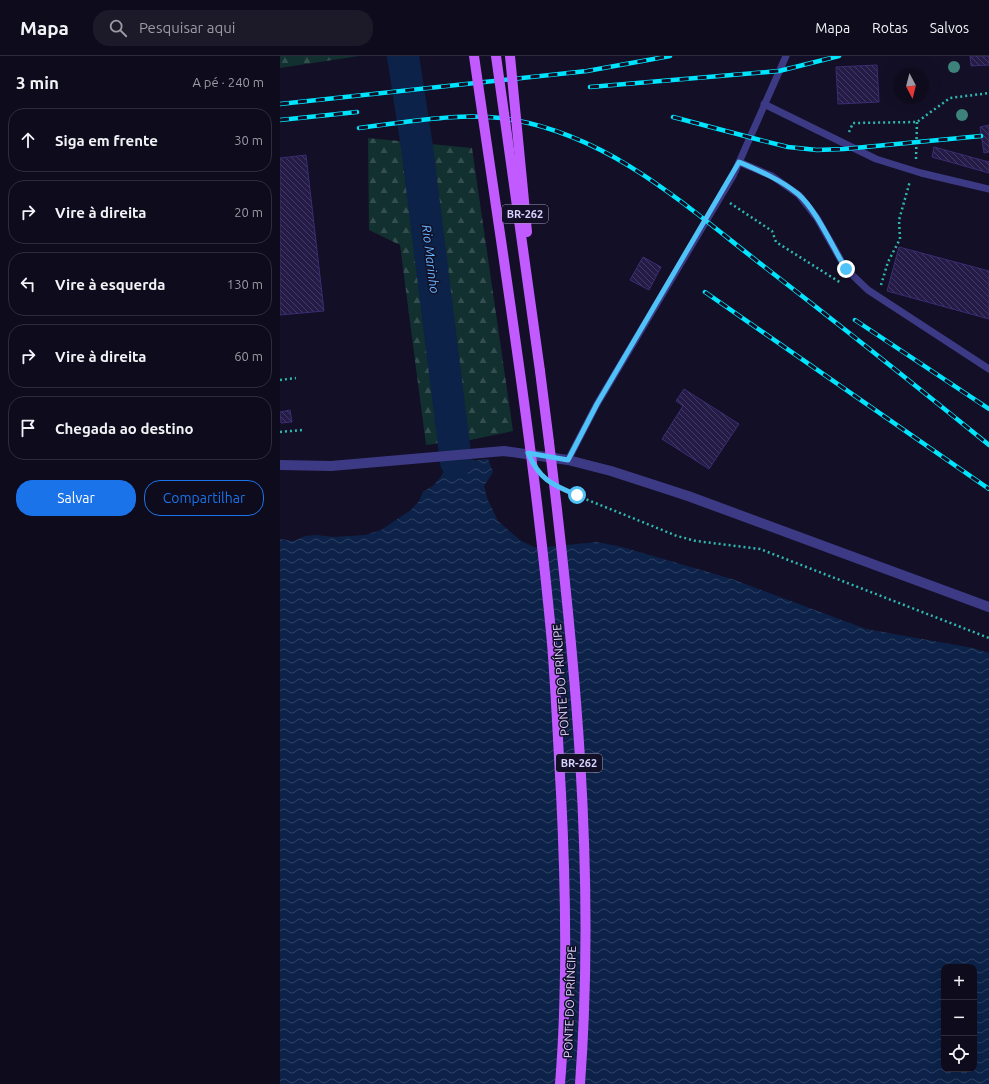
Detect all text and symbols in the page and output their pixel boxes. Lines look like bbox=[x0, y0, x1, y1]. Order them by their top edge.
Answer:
search box bbox=[93, 10, 373, 46]
text: Mapa bbox=[20, 17, 69, 39]
icon: search bbox=[107, 17, 129, 39]
text: Pesquisar aqui bbox=[139, 19, 235, 36]
text: Mapa bbox=[815, 20, 850, 36]
text: Rotas bbox=[872, 20, 908, 36]
text: Salvos bbox=[930, 20, 969, 36]
north arrow bbox=[893, 68, 929, 104]
text: 3 min bbox=[16, 73, 59, 92]
text: A pé · 240 m bbox=[192, 75, 264, 89]
icon: ahead bbox=[17, 129, 39, 151]
text: Siga em frente bbox=[55, 132, 158, 149]
text: 30 m bbox=[234, 133, 263, 147]
icon: right bbox=[17, 201, 39, 223]
text: Vire à direita bbox=[55, 204, 147, 221]
text: 20 m bbox=[234, 205, 263, 219]
road number: BR-262 bbox=[502, 205, 548, 223]
water label: Rio Marinho bbox=[420, 224, 442, 294]
route end bbox=[837, 260, 855, 278]
icon: left bbox=[17, 273, 39, 295]
text: Vire à esquerda bbox=[55, 276, 165, 293]
text: 130 m bbox=[227, 277, 263, 291]
icon: right bbox=[17, 345, 39, 367]
text: Vire à direita bbox=[55, 348, 147, 365]
text: 60 m bbox=[234, 349, 263, 363]
icon: arrive bbox=[17, 417, 39, 439]
text: Chegada ao destino bbox=[55, 420, 194, 437]
button: Salvar bbox=[16, 480, 136, 516]
button: Compartilhar bbox=[144, 480, 264, 516]
route start bbox=[568, 486, 586, 504]
street label: PONTE DO PRÍNCIPE bbox=[550, 623, 571, 737]
road number: BR-262 bbox=[556, 754, 602, 772]
street label: PONTE DO PRÍNCIPE bbox=[561, 945, 578, 1058]
map controls bbox=[941, 964, 977, 1072]
button: + bbox=[941, 964, 977, 1000]
button: − bbox=[941, 1000, 977, 1036]
button: locate bbox=[941, 1036, 977, 1072]

